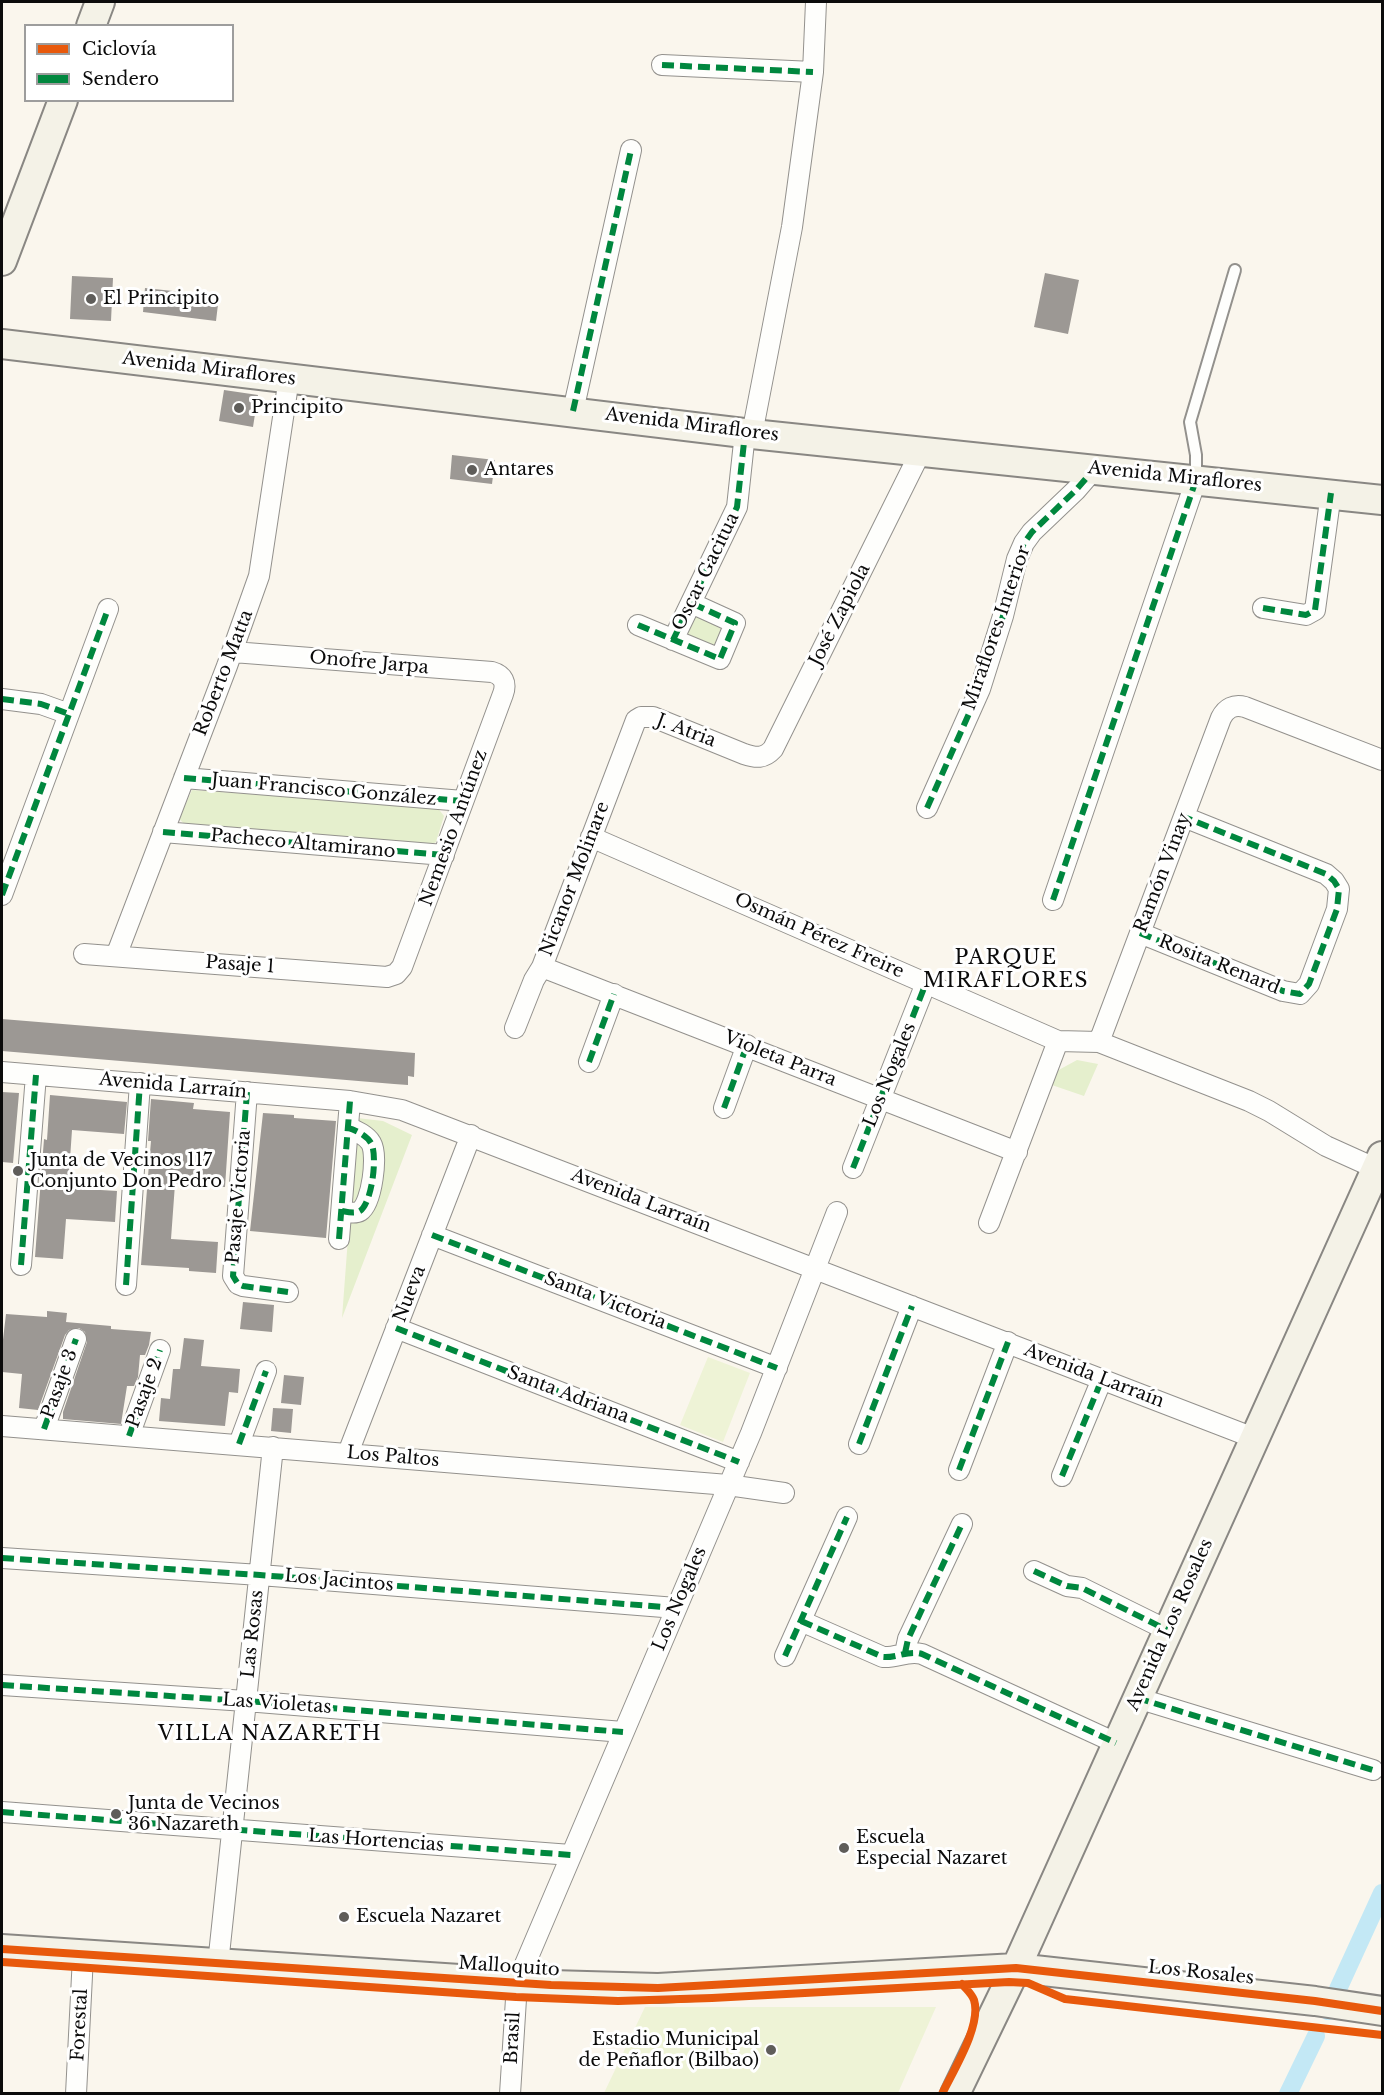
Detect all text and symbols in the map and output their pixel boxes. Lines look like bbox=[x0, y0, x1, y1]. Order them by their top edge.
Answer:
legend bbox=[24, 24, 234, 102]
text: Ciclovía bbox=[82, 38, 157, 60]
text: Sendero bbox=[82, 68, 159, 90]
place label: El Principito bbox=[103, 288, 219, 310]
marker: El Principito bbox=[84, 292, 98, 306]
street label: Avenida Miraflores bbox=[121, 348, 297, 390]
place label: Principito bbox=[251, 397, 343, 419]
marker: Principito bbox=[232, 401, 246, 415]
street label: Avenida Miraflores bbox=[604, 404, 780, 446]
street label: Avenida Miraflores bbox=[1087, 457, 1263, 497]
place label: Antares bbox=[484, 459, 554, 481]
marker: Antares bbox=[465, 463, 479, 477]
street label: Oscar Gacitua bbox=[668, 509, 744, 635]
street label: Miraflores Interior bbox=[959, 543, 1035, 713]
street label: José Zapiola bbox=[805, 560, 875, 670]
street label: Roberto Matta bbox=[190, 607, 258, 739]
street label: Onofre Jarpa bbox=[308, 647, 430, 679]
street label: J. Atria bbox=[653, 710, 719, 752]
street label: Nemesio Antúnez bbox=[416, 747, 492, 909]
street label: Juan Francisco González bbox=[211, 769, 437, 811]
street label: Nicanor Molinare bbox=[536, 799, 614, 959]
street label: Ramón Vinay bbox=[1130, 810, 1196, 936]
street label: Pacheco Altamirano bbox=[210, 825, 396, 863]
street label: Osmán Pérez Freire bbox=[731, 889, 907, 983]
street label: Rosita Renard bbox=[1155, 931, 1283, 999]
district label: PARQUE MIRAFLORES bbox=[923, 946, 1089, 993]
street label: Pasaje 1 bbox=[205, 952, 275, 978]
street label: Los Nogales bbox=[859, 1020, 921, 1130]
street label: Violeta Parra bbox=[721, 1027, 839, 1091]
street label: Avenida Larraín bbox=[98, 1069, 248, 1103]
street label: Pasaje Victoria bbox=[222, 1129, 256, 1265]
place label: Junta de Vecinos 117 Conjunto Don Pedro bbox=[30, 1150, 222, 1192]
marker: Junta de Vecinos 117 Conjunto Don Pedro bbox=[11, 1164, 25, 1178]
street label: Avenida Larraín bbox=[568, 1164, 714, 1238]
street label: Nueva bbox=[389, 1263, 431, 1325]
street label: Santa Victoria bbox=[541, 1268, 669, 1334]
street label: Avenida Larraín bbox=[1021, 1339, 1167, 1413]
street label: Pasaje 3 bbox=[37, 1346, 83, 1422]
street label: Pasaje 2 bbox=[122, 1355, 168, 1431]
street label: Santa Adriana bbox=[504, 1362, 632, 1428]
street label: Los Paltos bbox=[346, 1442, 440, 1472]
street label: Avenida Los Rosales bbox=[1122, 1536, 1218, 1714]
street label: Los Nogales bbox=[648, 1544, 712, 1654]
street label: Los Jacintos bbox=[283, 1565, 395, 1597]
street label: Las Rosas bbox=[238, 1589, 268, 1679]
street label: Las Violetas bbox=[222, 1689, 332, 1719]
district label: VILLA NAZARETH bbox=[158, 1722, 382, 1746]
place label: Junta de Vecinos 36 Nazareth bbox=[128, 1793, 280, 1836]
marker: Junta de Vecinos 36 Nazareth bbox=[109, 1807, 123, 1821]
street label: Las Hortencias bbox=[307, 1825, 445, 1857]
place label: Escuela Especial Nazaret bbox=[856, 1827, 1008, 1870]
marker: Escuela Especial Nazaret bbox=[837, 1841, 851, 1855]
place label: Escuela Nazaret bbox=[356, 1906, 501, 1928]
marker: Escuela Nazaret bbox=[337, 1910, 351, 1924]
street label: Malloquito bbox=[458, 1953, 560, 1981]
street label: Los Rosales bbox=[1147, 1957, 1255, 1989]
street label: Forestal bbox=[67, 1988, 93, 2062]
street label: Brasil bbox=[501, 2011, 525, 2065]
place label: Estadio Municipal de Peñaflor (Bilbao) bbox=[578, 2029, 759, 2072]
marker: Estadio Municipal de Peñaflor (Bilbao) bbox=[764, 2043, 778, 2057]

